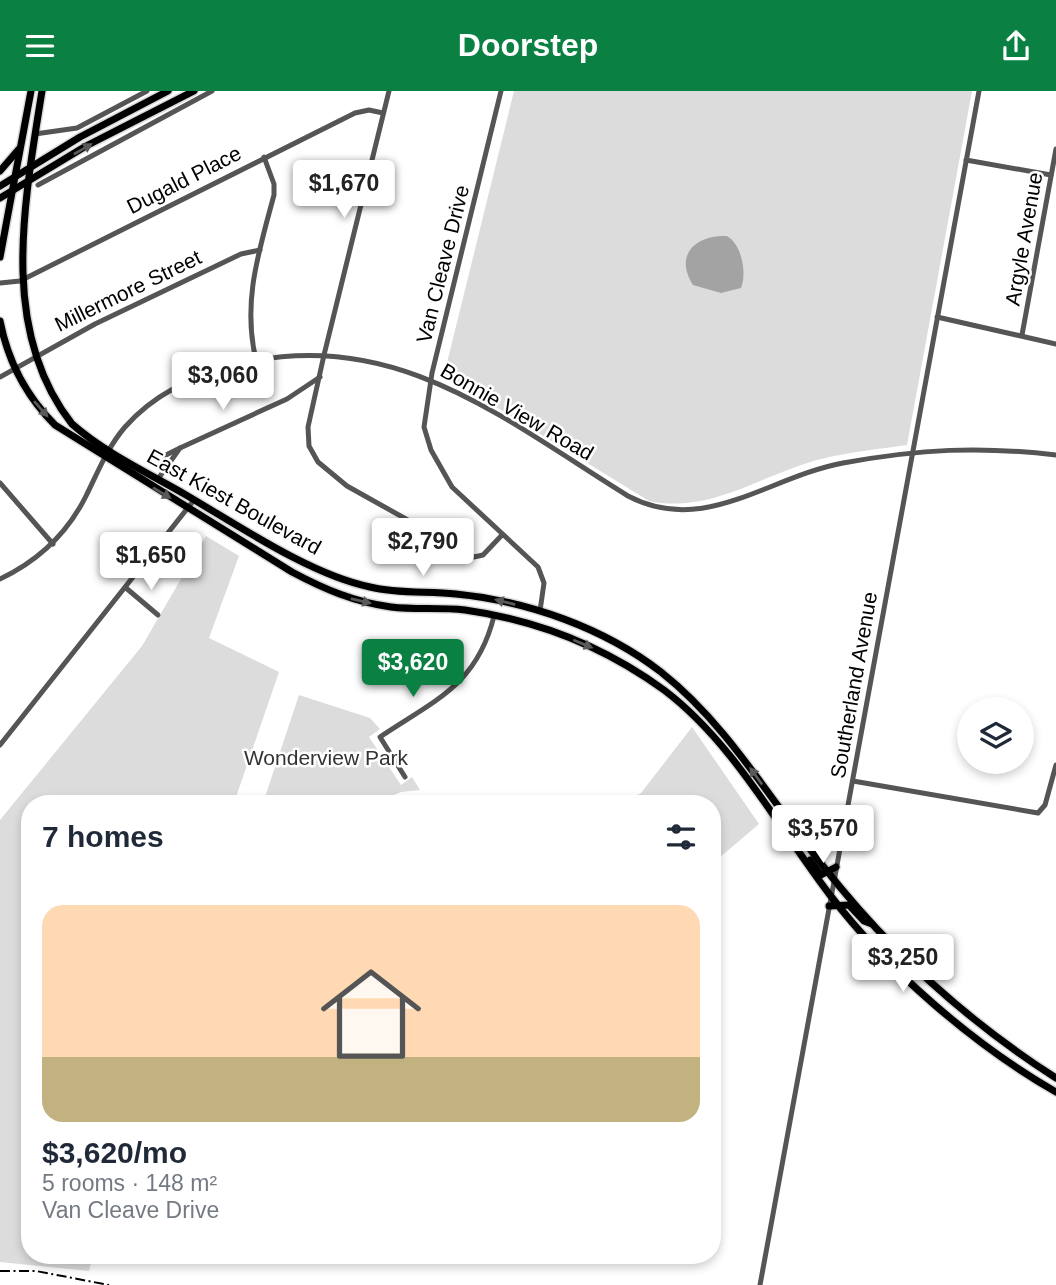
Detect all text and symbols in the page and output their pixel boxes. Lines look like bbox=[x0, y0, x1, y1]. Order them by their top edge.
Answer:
icon: menu bbox=[21, 27, 59, 65]
text: Doorstep bbox=[458, 27, 598, 63]
icon: share bbox=[997, 27, 1035, 65]
street label: Dugald Place bbox=[123, 141, 245, 218]
one-way arrow bbox=[73, 143, 92, 155]
pin: $1,670 bbox=[287, 160, 401, 220]
text: $1,670 bbox=[309, 170, 379, 196]
street label: Argyle Avenue bbox=[1000, 170, 1047, 307]
street label: Van Cleave Drive bbox=[412, 183, 473, 345]
street label: Millermore Street bbox=[51, 245, 205, 336]
pin: $3,060 bbox=[166, 353, 280, 412]
street label: Bonnie View Road bbox=[437, 359, 598, 465]
text: $3,060 bbox=[188, 362, 258, 388]
one-way arrow bbox=[33, 401, 48, 418]
street label: East Kiest Boulevard bbox=[143, 444, 325, 559]
one-way arrow bbox=[153, 487, 172, 499]
pin: $2,790 bbox=[366, 519, 480, 578]
text: $2,790 bbox=[388, 528, 458, 554]
pin: $1,650 bbox=[94, 533, 208, 592]
text: $1,650 bbox=[116, 542, 186, 568]
street label: Southerland Avenue bbox=[826, 590, 881, 780]
one-way arrow bbox=[350, 596, 372, 607]
one-way arrow bbox=[494, 596, 516, 607]
one-way arrow bbox=[573, 638, 594, 649]
pin: $3,620 bbox=[356, 639, 470, 699]
text: $3,620 bbox=[378, 649, 448, 675]
map controls bbox=[957, 697, 1034, 774]
button: layers bbox=[957, 697, 1034, 774]
park label: Wonderview Park bbox=[244, 746, 409, 769]
one-way arrow bbox=[749, 767, 763, 786]
pin: $3,570 bbox=[766, 805, 880, 865]
text: $3,570 bbox=[788, 815, 858, 841]
icon: filters bbox=[662, 818, 700, 856]
text: 7 homes bbox=[42, 820, 164, 853]
pin: $3,250 bbox=[846, 935, 960, 994]
text: $3,250 bbox=[868, 944, 938, 970]
icon: home bbox=[308, 951, 434, 1077]
text: $3,620/mo bbox=[42, 1136, 187, 1169]
text: 5 rooms · 148 m² bbox=[42, 1170, 217, 1196]
text: Van Cleave Drive bbox=[42, 1197, 219, 1223]

